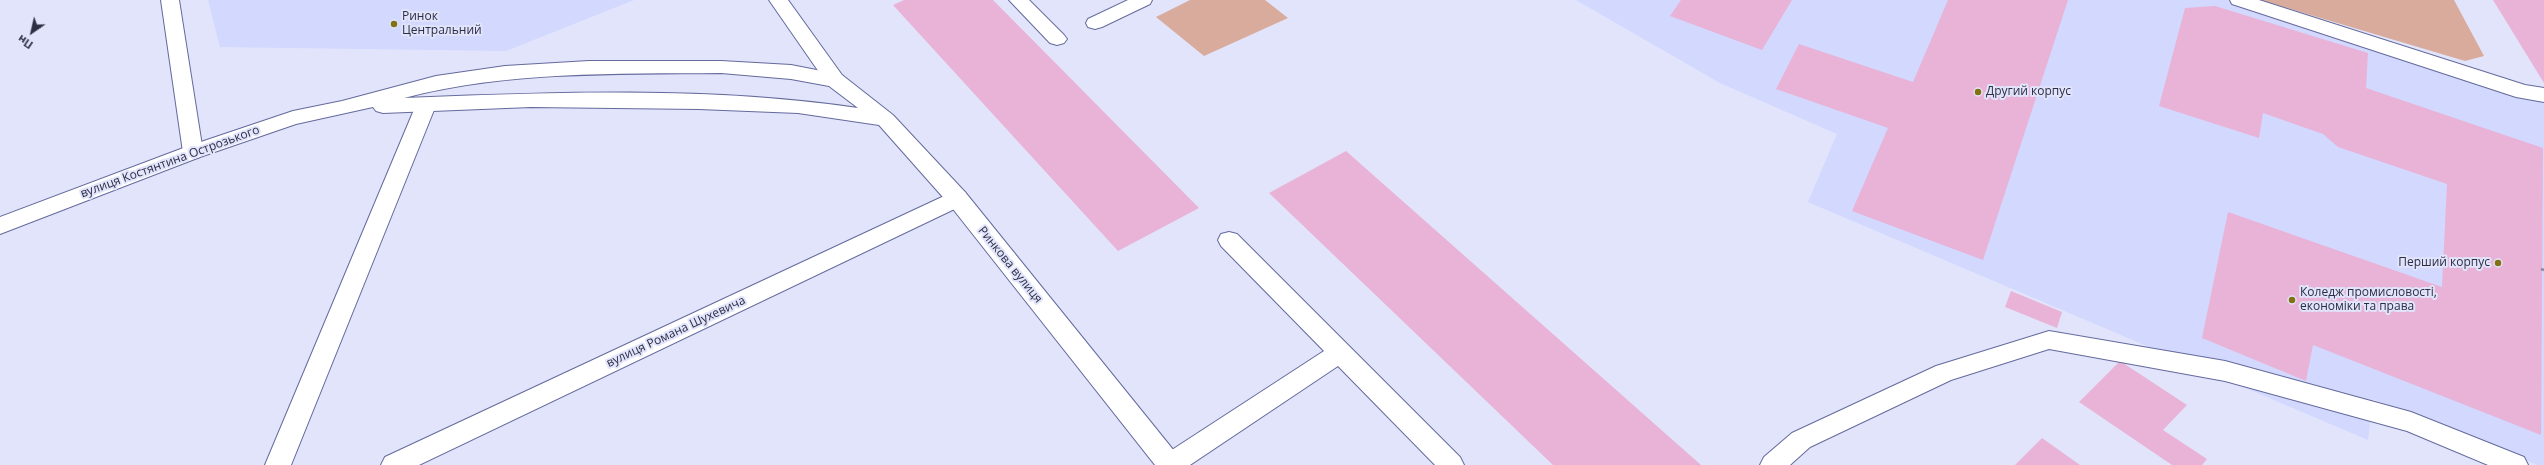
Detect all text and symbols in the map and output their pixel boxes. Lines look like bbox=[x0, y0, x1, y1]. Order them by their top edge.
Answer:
place label: Ринок Центральний bbox=[402, 10, 482, 38]
north arrow bbox=[12, 12, 52, 52]
marker: Ринок Центральний bbox=[389, 19, 399, 29]
text: Пн bbox=[14, 32, 36, 53]
place label: Другий корпус bbox=[1986, 85, 2071, 99]
marker: Другий корпус bbox=[1973, 87, 1983, 97]
street label: вулиця Костянтина Острозького bbox=[79, 123, 261, 201]
street label: Ринкова вулиця bbox=[975, 224, 1045, 306]
place label: Перший корпус bbox=[2398, 256, 2490, 270]
marker: Перший корпус bbox=[2493, 258, 2503, 268]
place label: Коледж промисловості, економіки та права bbox=[2300, 286, 2437, 314]
street label: вулиця Романа Шухевича bbox=[604, 293, 748, 371]
marker: Коледж промисловості, економіки та права bbox=[2287, 295, 2297, 305]

